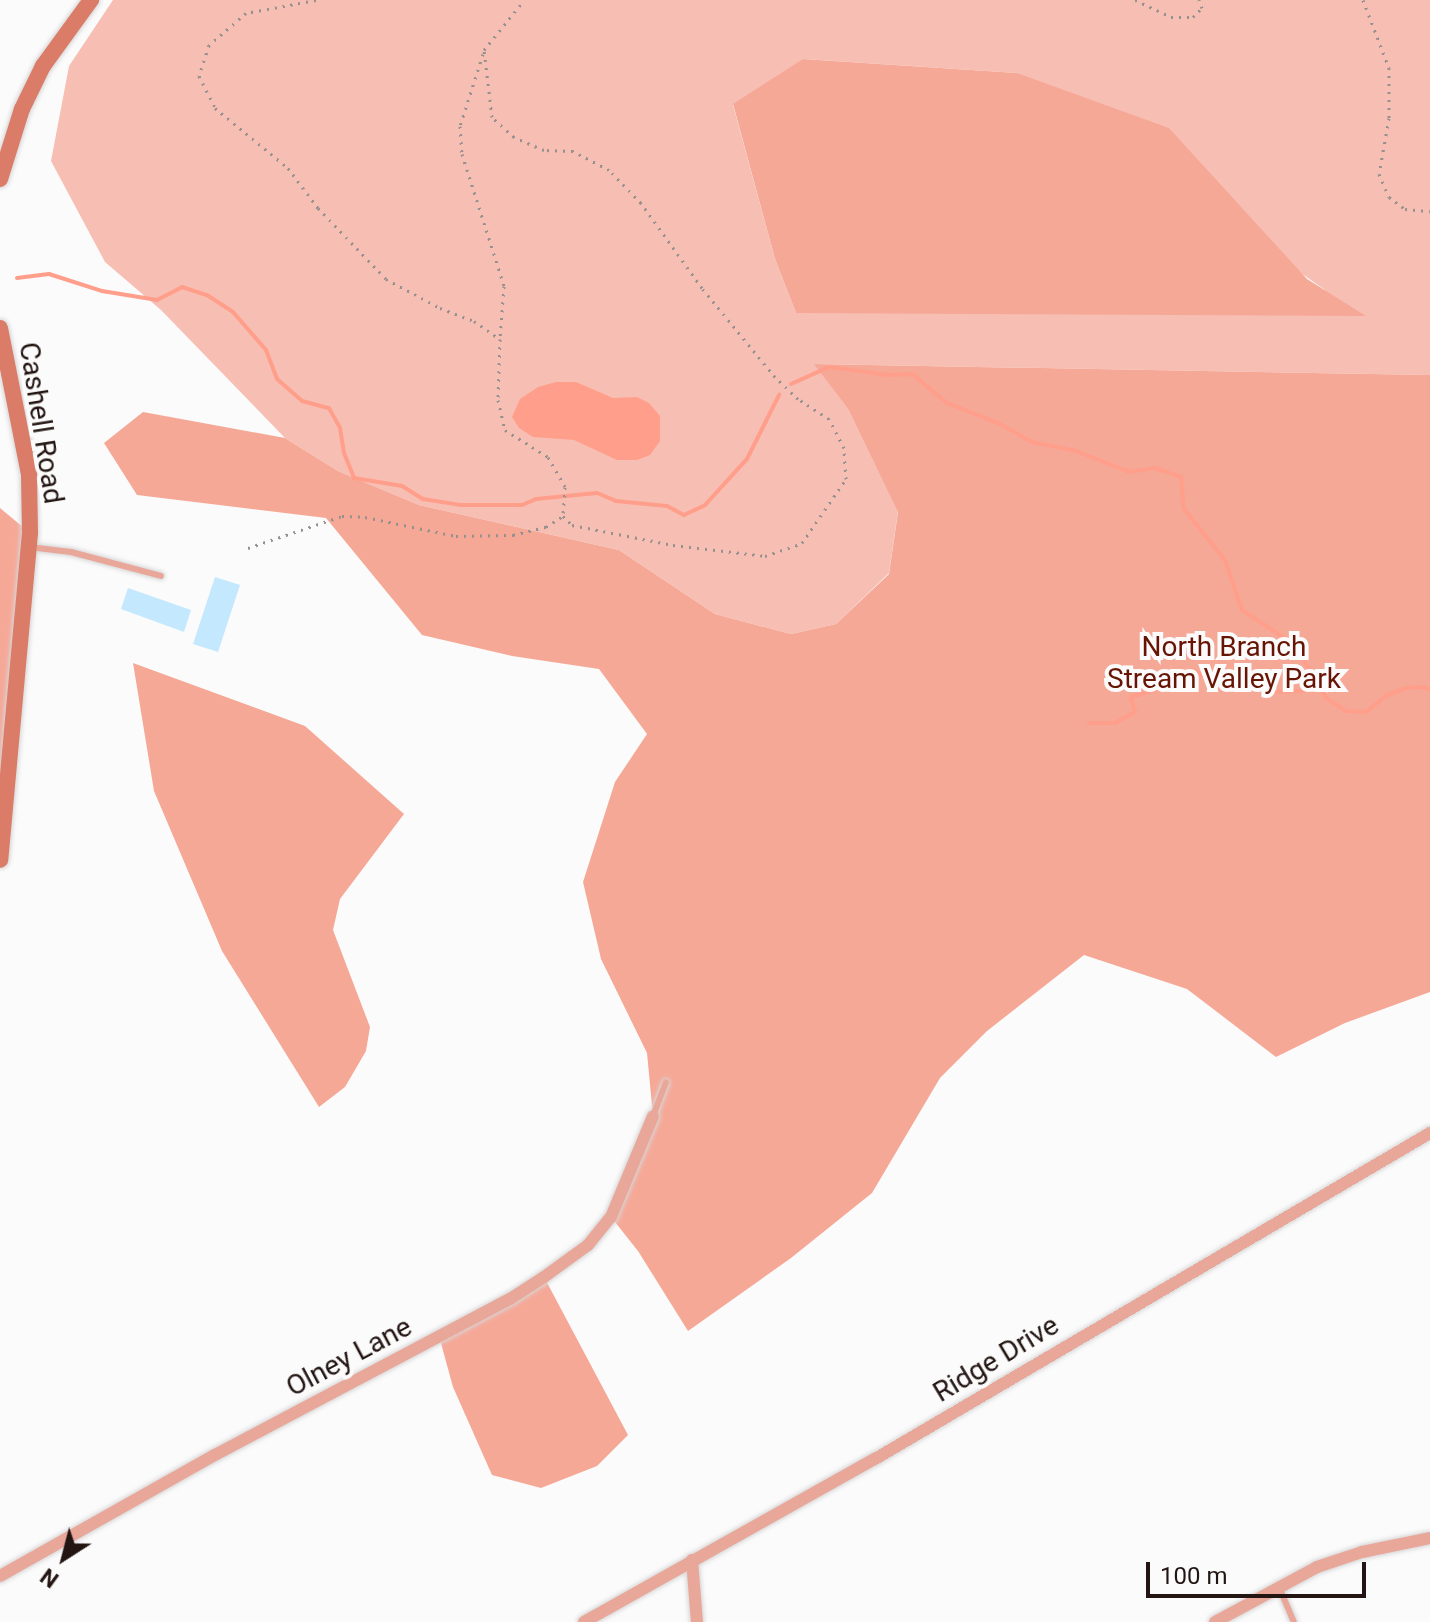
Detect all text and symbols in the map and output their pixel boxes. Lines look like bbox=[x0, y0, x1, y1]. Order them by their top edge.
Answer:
street label: Cashell Road bbox=[12, 340, 70, 506]
park label: North Branch Stream Valley Park bbox=[1107, 630, 1341, 696]
street label: Ridge Drive bbox=[927, 1308, 1065, 1410]
street label: Olney Lane bbox=[281, 1310, 417, 1404]
north arrow bbox=[24, 1518, 104, 1598]
scale bar bbox=[1150, 1546, 1370, 1596]
text: 100 m bbox=[1160, 1562, 1227, 1590]
text: N bbox=[36, 1563, 63, 1592]

